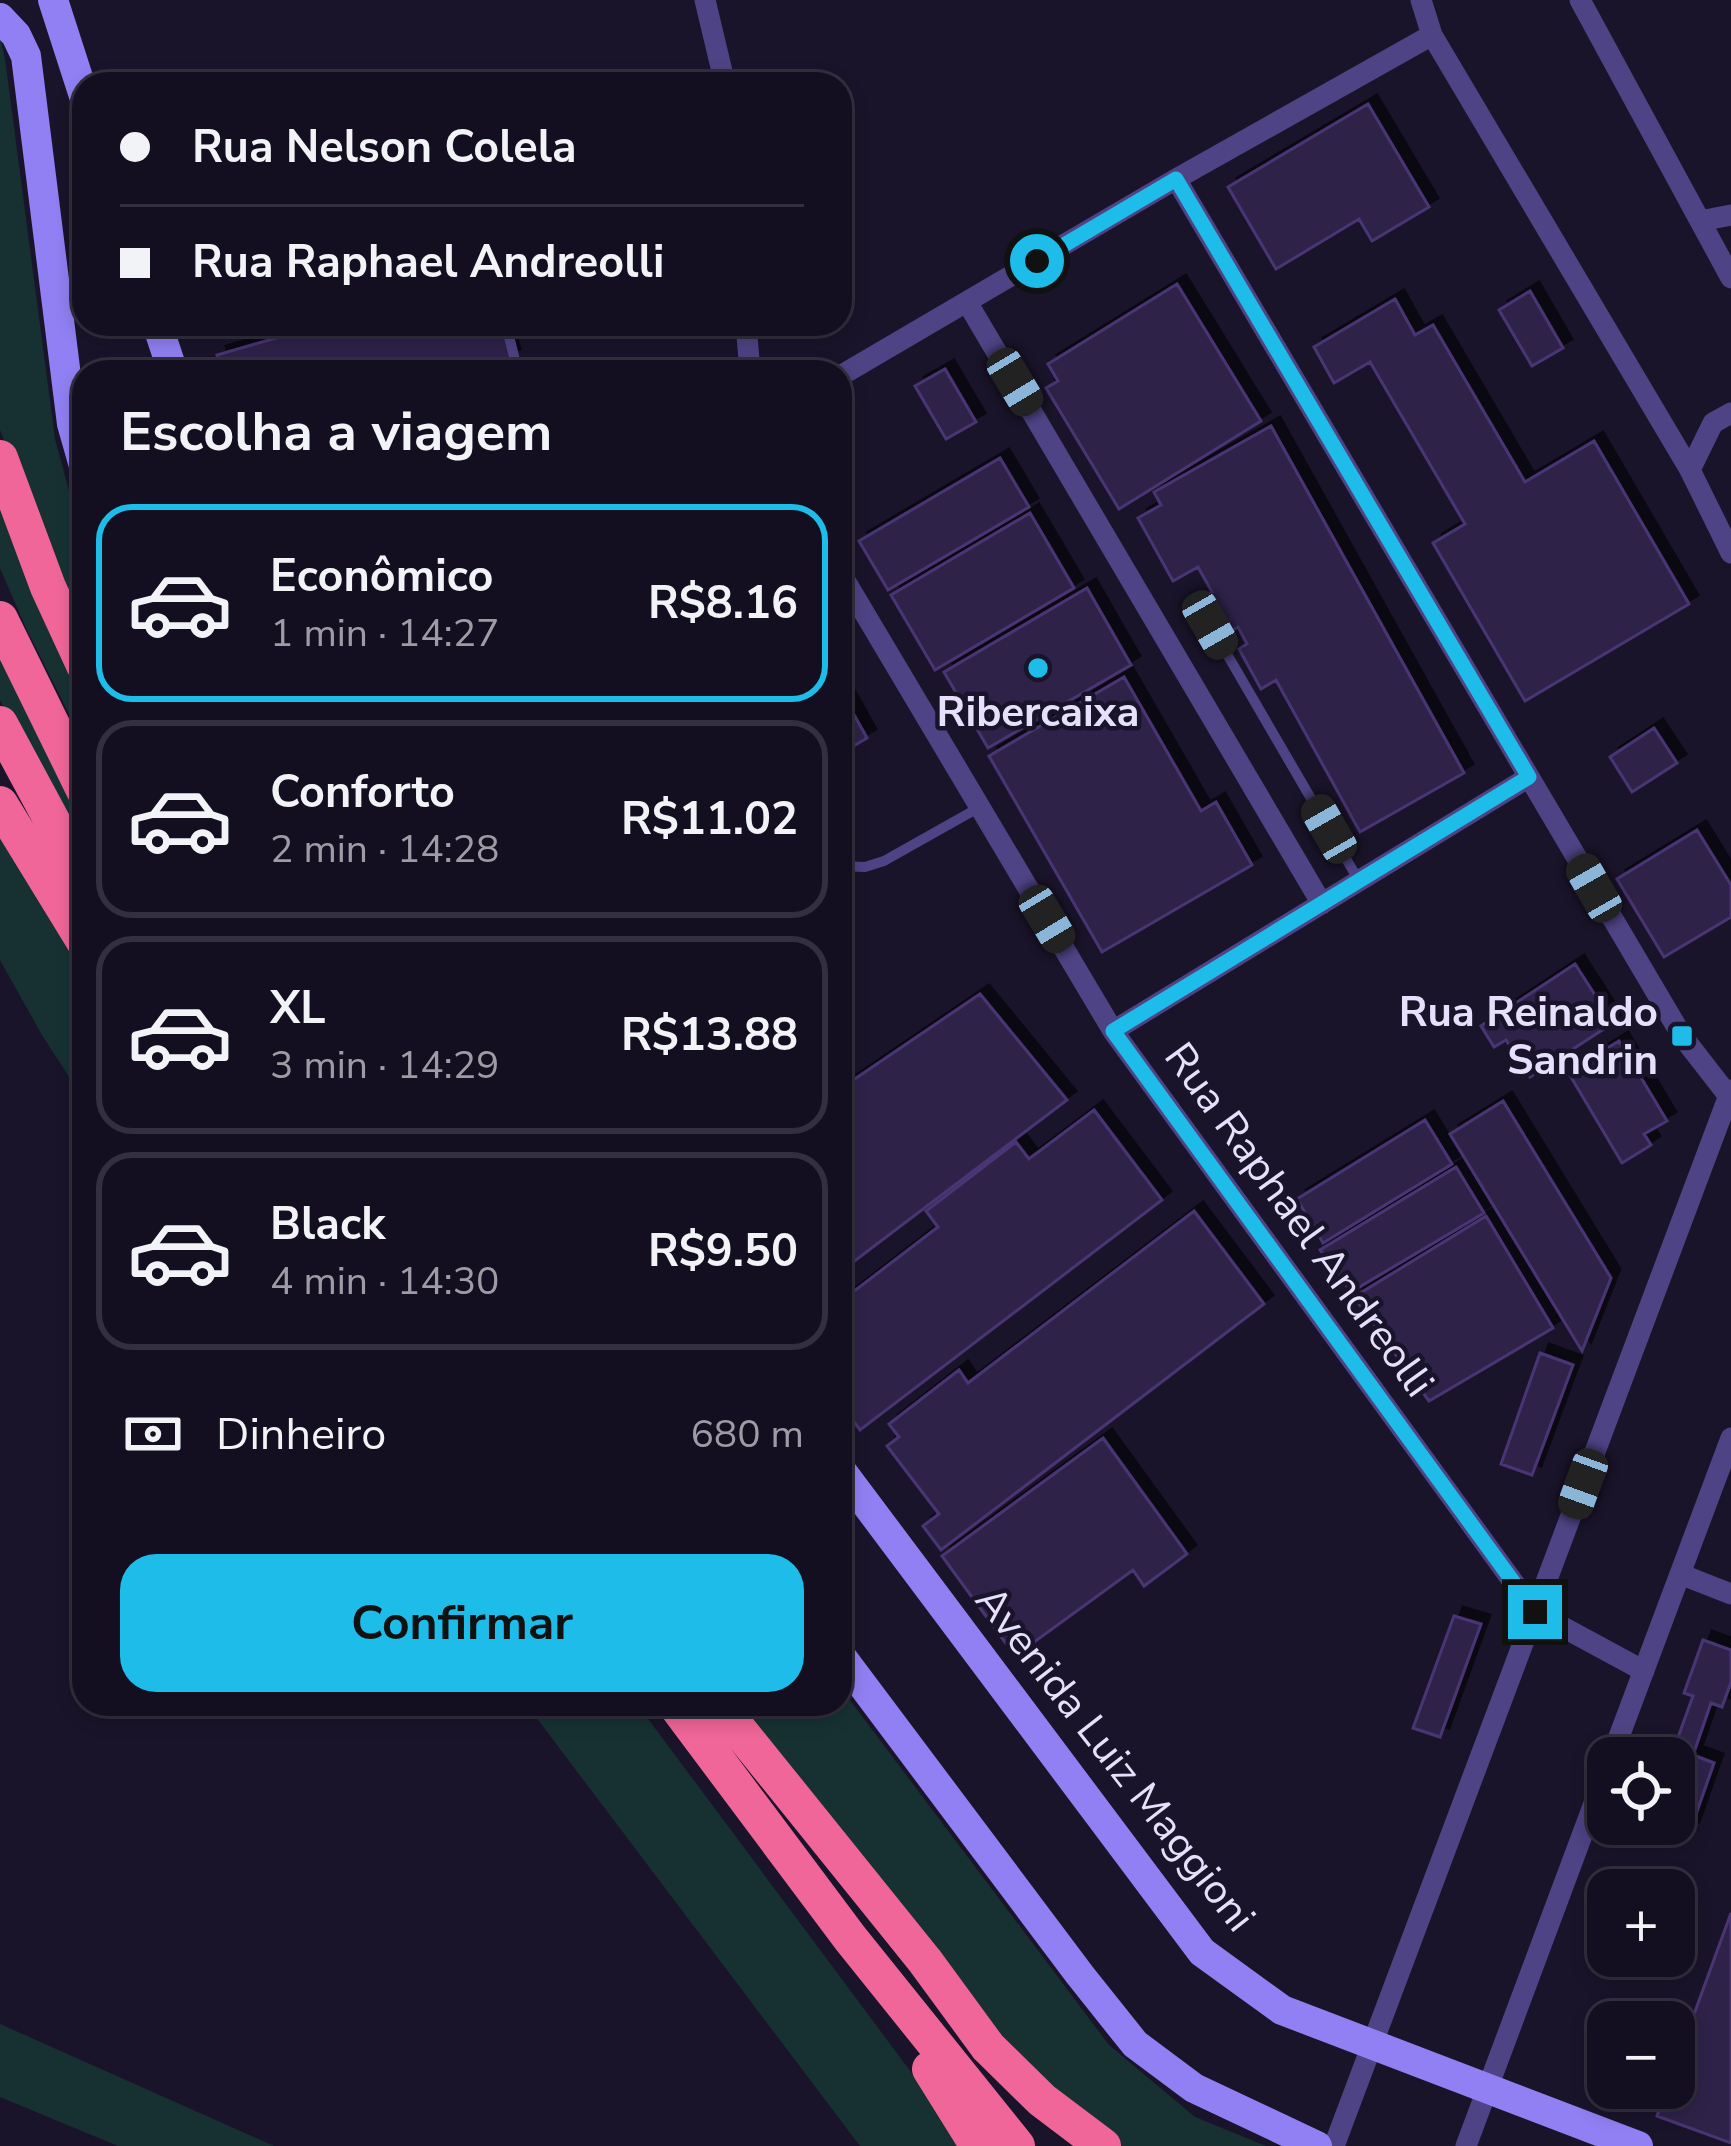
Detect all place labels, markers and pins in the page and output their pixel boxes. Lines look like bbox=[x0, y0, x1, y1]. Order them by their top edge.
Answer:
marker: Ribercaixa bbox=[1025, 655, 1051, 681]
place label: Ribercaixa bbox=[937, 684, 1139, 741]
place label: Rua Reinaldo Sandrin bbox=[1399, 984, 1658, 1089]
marker: Rua Reinaldo Sandrin bbox=[1669, 1023, 1695, 1049]

